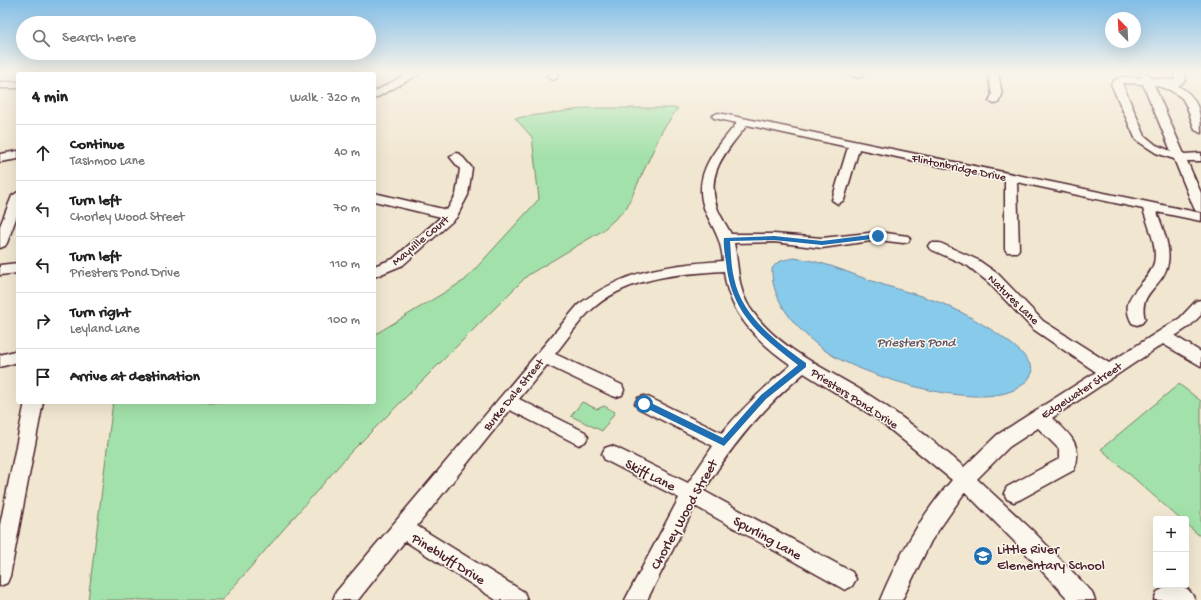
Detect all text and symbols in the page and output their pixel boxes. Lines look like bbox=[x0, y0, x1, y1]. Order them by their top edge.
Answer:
north arrow bbox=[1105, 12, 1141, 48]
search box bbox=[16, 16, 376, 60]
icon: search bbox=[30, 27, 52, 49]
text: Search here bbox=[62, 29, 136, 47]
text: 4 min bbox=[32, 88, 68, 108]
text: Walk · 320 m bbox=[290, 91, 360, 106]
text: Continue bbox=[70, 136, 124, 154]
icon: ahead bbox=[32, 142, 54, 164]
text: 40 m bbox=[334, 145, 360, 160]
street label: Flintonbridge Drive bbox=[909, 152, 1008, 186]
text: Tashmoo Lane bbox=[70, 154, 145, 169]
text: Turn left bbox=[70, 192, 121, 210]
icon: left bbox=[32, 198, 54, 220]
text: 70 m bbox=[334, 201, 360, 216]
text: Chorley Wood Street bbox=[70, 210, 184, 225]
street label: Mayville Court bbox=[390, 213, 454, 270]
route end bbox=[869, 227, 887, 245]
text: Turn left bbox=[70, 248, 121, 266]
icon: left bbox=[32, 254, 54, 276]
text: 110 m bbox=[330, 257, 360, 272]
text: Priesters Pond Drive bbox=[70, 266, 180, 281]
street label: Natures Lane bbox=[984, 273, 1042, 329]
text: Turn right bbox=[70, 304, 130, 322]
icon: right bbox=[32, 310, 54, 332]
text: 100 m bbox=[328, 313, 360, 328]
text: Leyland Lane bbox=[70, 322, 140, 337]
water label: Priesters Pond bbox=[877, 336, 957, 351]
street label: Burke Dale Street bbox=[481, 356, 549, 435]
street label: Edgewater Street bbox=[1039, 360, 1126, 423]
icon: arrive bbox=[32, 366, 54, 388]
street label: Priesters Pond Drive bbox=[807, 366, 901, 434]
text: Arrive at destination bbox=[70, 368, 200, 386]
route start bbox=[635, 395, 653, 413]
street label: Skiff Lane bbox=[622, 456, 679, 497]
street label: Chorley Wood Street bbox=[648, 456, 723, 573]
street label: Spurling Lane bbox=[730, 513, 805, 565]
map controls bbox=[1153, 516, 1189, 588]
button: + bbox=[1153, 516, 1189, 552]
street label: Pinebluff Drive bbox=[407, 530, 488, 590]
place label: Little River Elementary School bbox=[997, 542, 1105, 575]
school or university icon: Little River Elementary School bbox=[972, 545, 994, 567]
button: − bbox=[1153, 552, 1189, 588]

